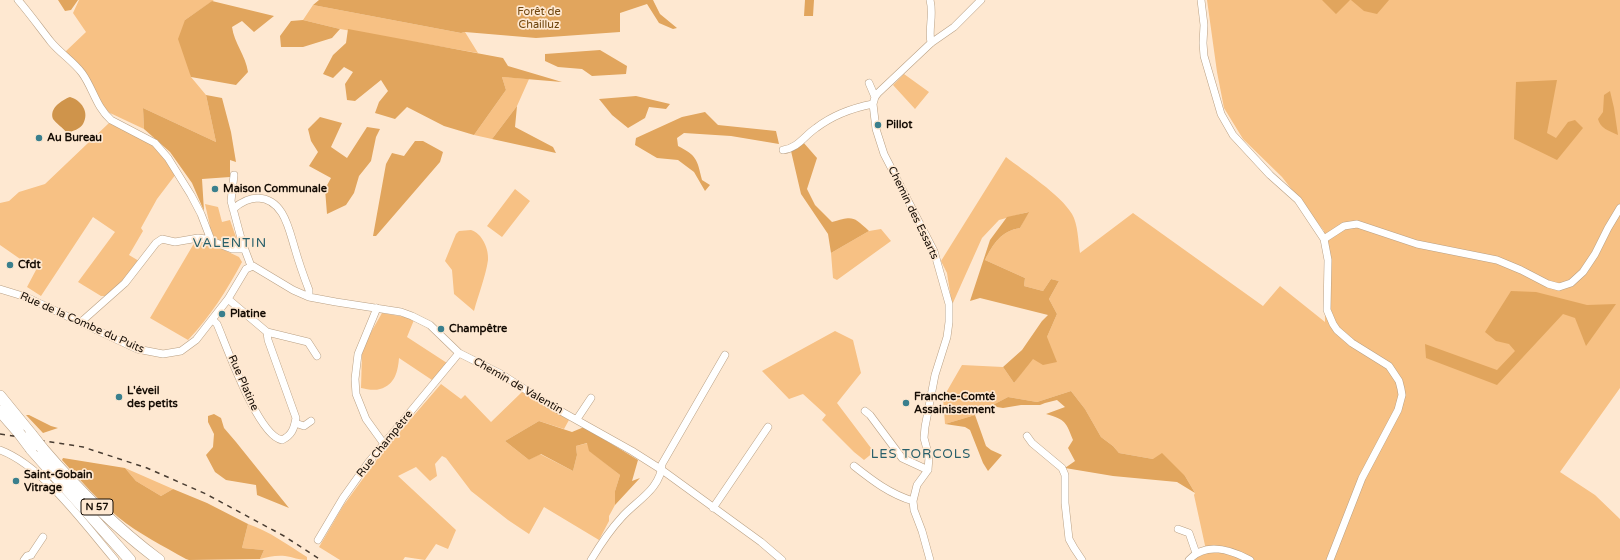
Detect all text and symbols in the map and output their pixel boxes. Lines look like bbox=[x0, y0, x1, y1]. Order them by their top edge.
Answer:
park label: Forêt de Chailluz bbox=[517, 5, 561, 31]
place label: Pillot bbox=[886, 118, 912, 132]
marker: Pillot bbox=[873, 120, 883, 130]
place label: Au Bureau bbox=[47, 131, 102, 145]
marker: Au Bureau bbox=[34, 133, 44, 143]
street label: Chemin des Essarts bbox=[885, 164, 941, 262]
place label: Maison Communale bbox=[223, 182, 327, 196]
marker: Maison Communale bbox=[210, 184, 220, 194]
district label: VALENTIN bbox=[193, 236, 267, 252]
place label: Cfdt bbox=[18, 258, 41, 272]
marker: Cfdt bbox=[5, 260, 15, 270]
street label: Rue de la Combe du Puits bbox=[18, 290, 146, 356]
place label: Platine bbox=[230, 307, 266, 321]
marker: Platine bbox=[217, 309, 227, 319]
place label: Champêtre bbox=[449, 322, 507, 336]
marker: Champêtre bbox=[436, 324, 446, 334]
street label: Rue Platine bbox=[225, 353, 261, 413]
street label: Chemin de Valentin bbox=[471, 355, 565, 417]
place label: L'éveil des petits bbox=[127, 384, 178, 410]
place label: Franche-Comté Assainissement bbox=[914, 390, 995, 416]
marker: L'éveil des petits bbox=[114, 392, 124, 402]
marker: Franche-Comté Assainissement bbox=[901, 398, 911, 408]
street label: Rue Champêtre bbox=[354, 408, 416, 480]
district label: LES TORCOLS bbox=[871, 447, 971, 463]
place label: Saint-Gobain Vitrage bbox=[24, 468, 93, 494]
marker: Saint-Gobain Vitrage bbox=[11, 476, 21, 486]
road number: N 57 bbox=[81, 499, 113, 515]

